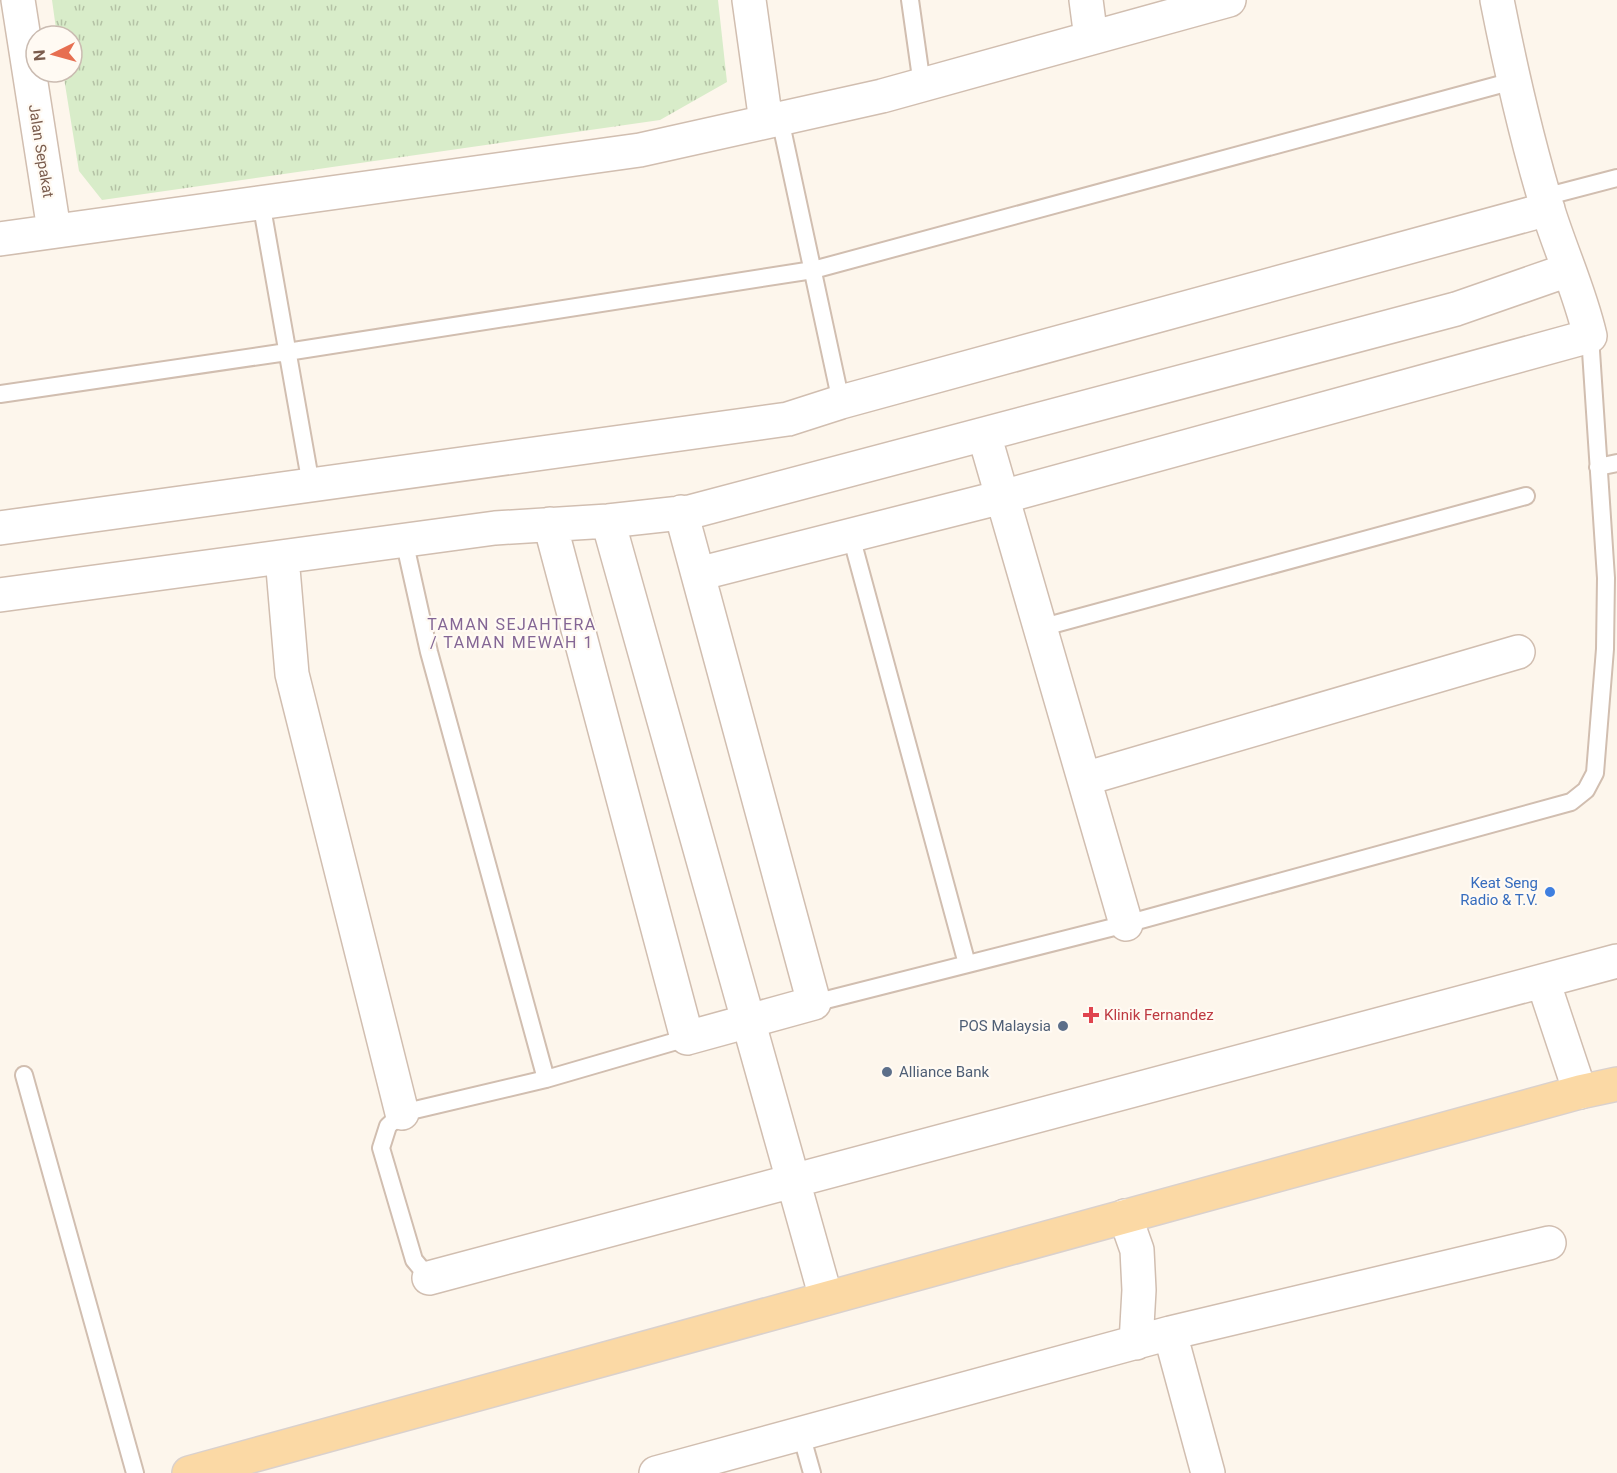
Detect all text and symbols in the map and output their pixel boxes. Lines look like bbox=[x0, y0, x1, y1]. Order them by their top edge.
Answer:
north arrow bbox=[24, 24, 84, 84]
text: N bbox=[30, 49, 50, 62]
street label: Jalan Sepakat bbox=[25, 103, 57, 199]
district label: TAMAN SEJAHTERA / TAMAN MEWAH 1 bbox=[427, 615, 597, 652]
place label: Keat Seng Radio & T.V. bbox=[1460, 874, 1538, 909]
marker: Keat Seng Radio & T.V. bbox=[1543, 885, 1557, 899]
marker: Klinik Fernandez bbox=[1082, 1006, 1100, 1024]
place label: Klinik Fernandez bbox=[1104, 1006, 1214, 1024]
place label: POS Malaysia bbox=[959, 1017, 1051, 1035]
marker: POS Malaysia bbox=[1056, 1019, 1070, 1033]
place label: Alliance Bank bbox=[899, 1063, 989, 1081]
marker: Alliance Bank bbox=[880, 1065, 894, 1079]

